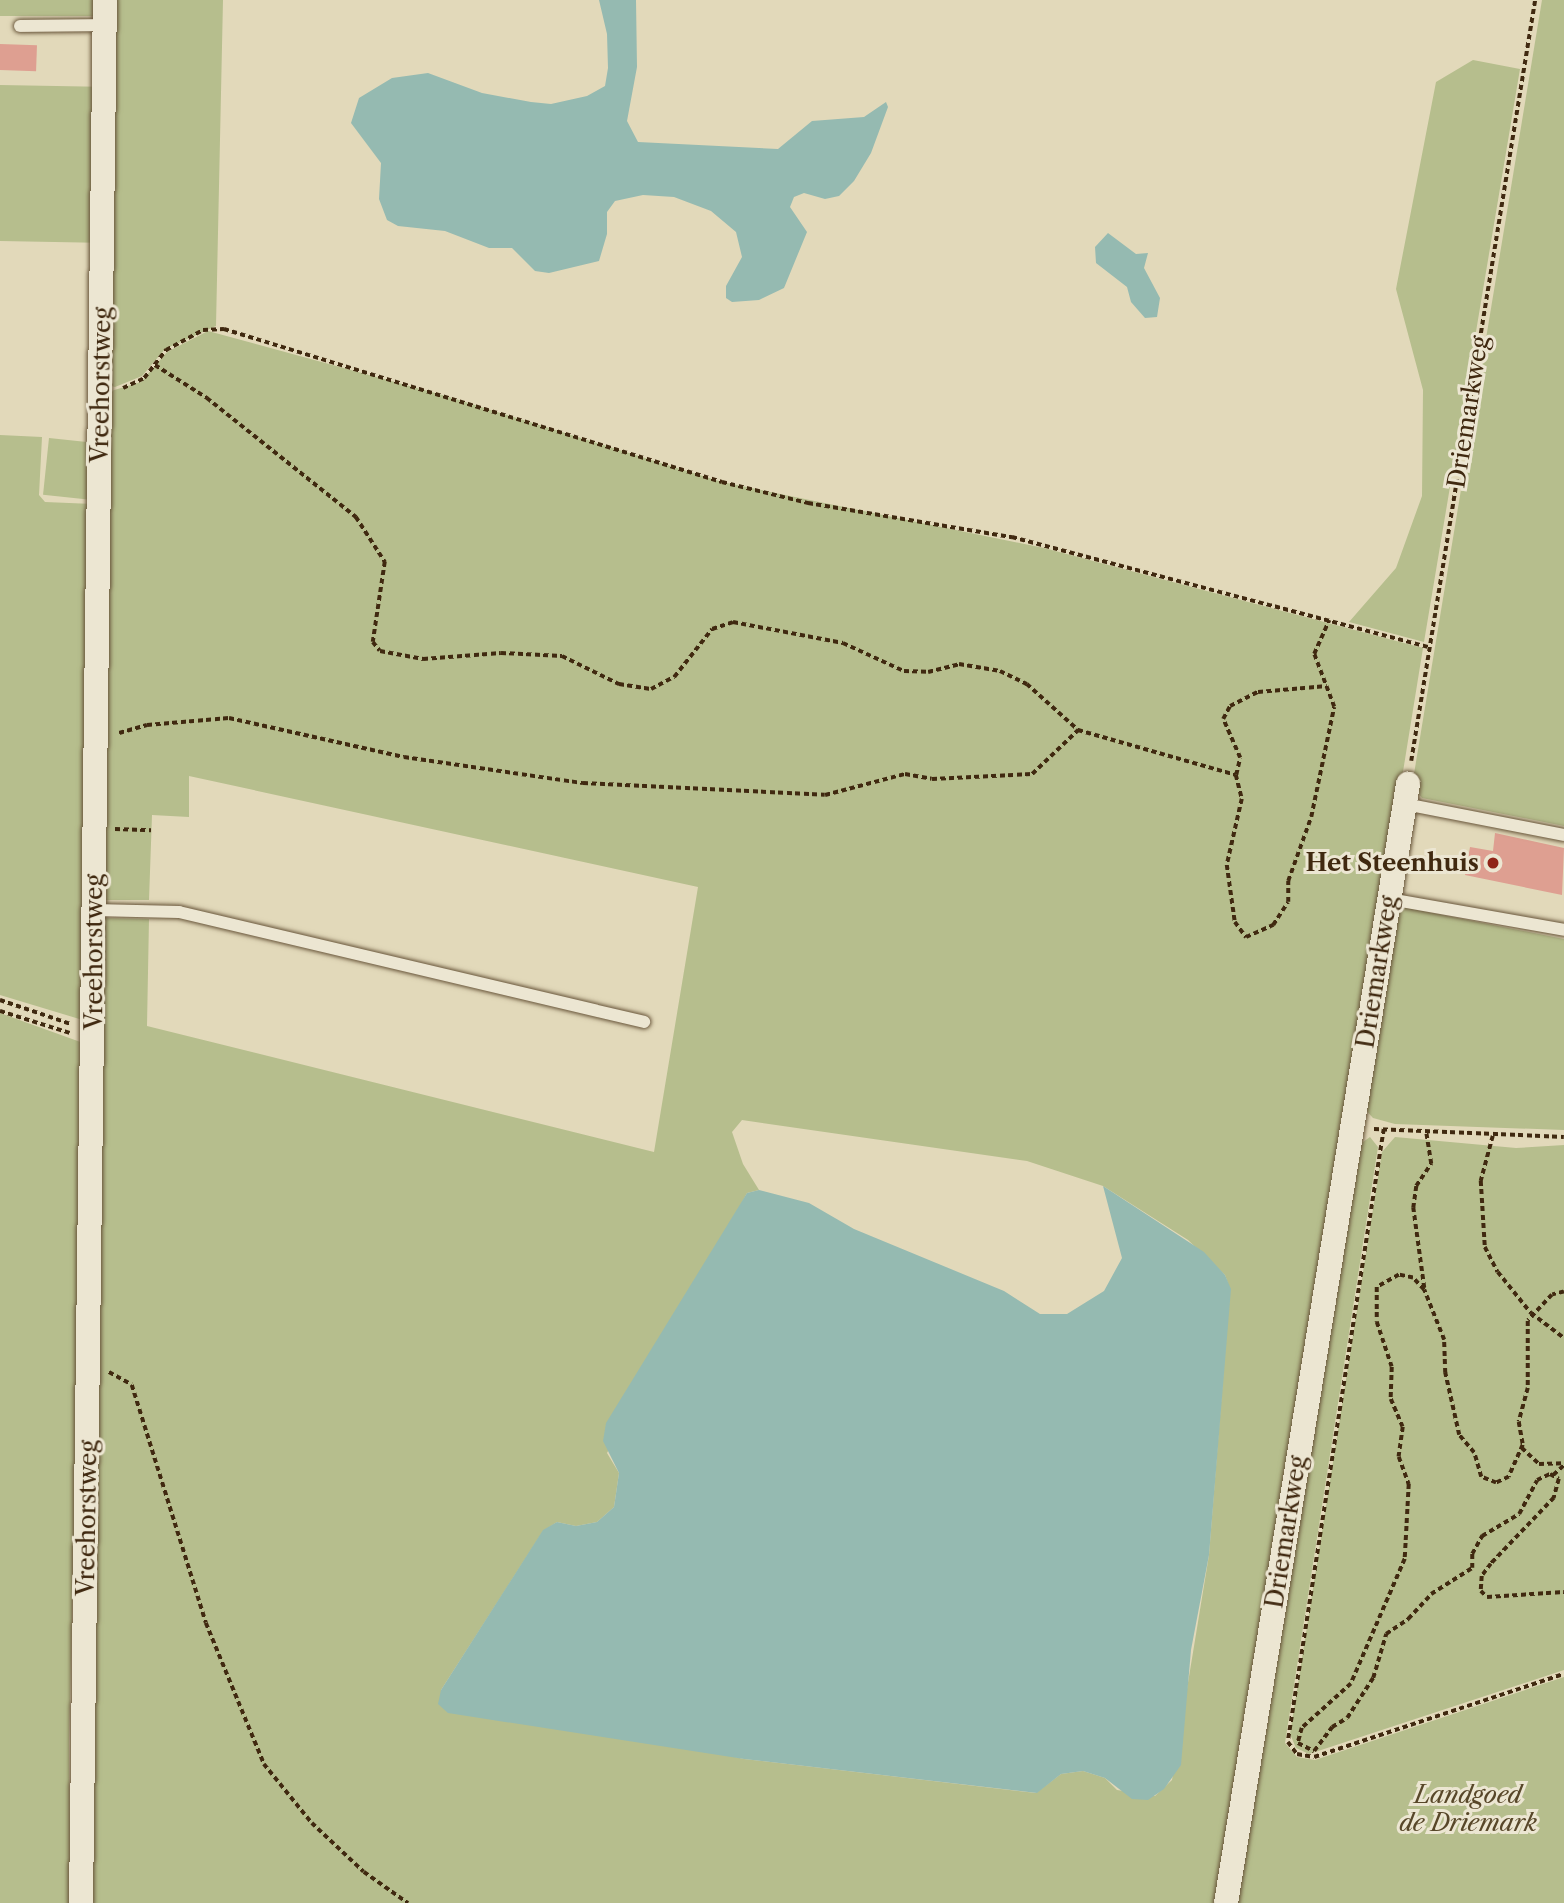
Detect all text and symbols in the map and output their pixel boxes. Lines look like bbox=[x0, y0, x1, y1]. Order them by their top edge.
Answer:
street label: Vreehorstweg bbox=[85, 307, 117, 463]
street label: Driemarkweg bbox=[1442, 334, 1494, 490]
place label: Het Steenhuis bbox=[1306, 849, 1479, 877]
marker: Het Steenhuis bbox=[1485, 855, 1501, 871]
street label: Vreehorstweg bbox=[80, 874, 108, 1030]
street label: Driemarkweg bbox=[1351, 894, 1403, 1050]
street label: Vreehorstweg bbox=[71, 1440, 103, 1596]
street label: Driemarkweg bbox=[1260, 1454, 1312, 1610]
park label: Landgoed de Driemark bbox=[1399, 1781, 1537, 1837]

